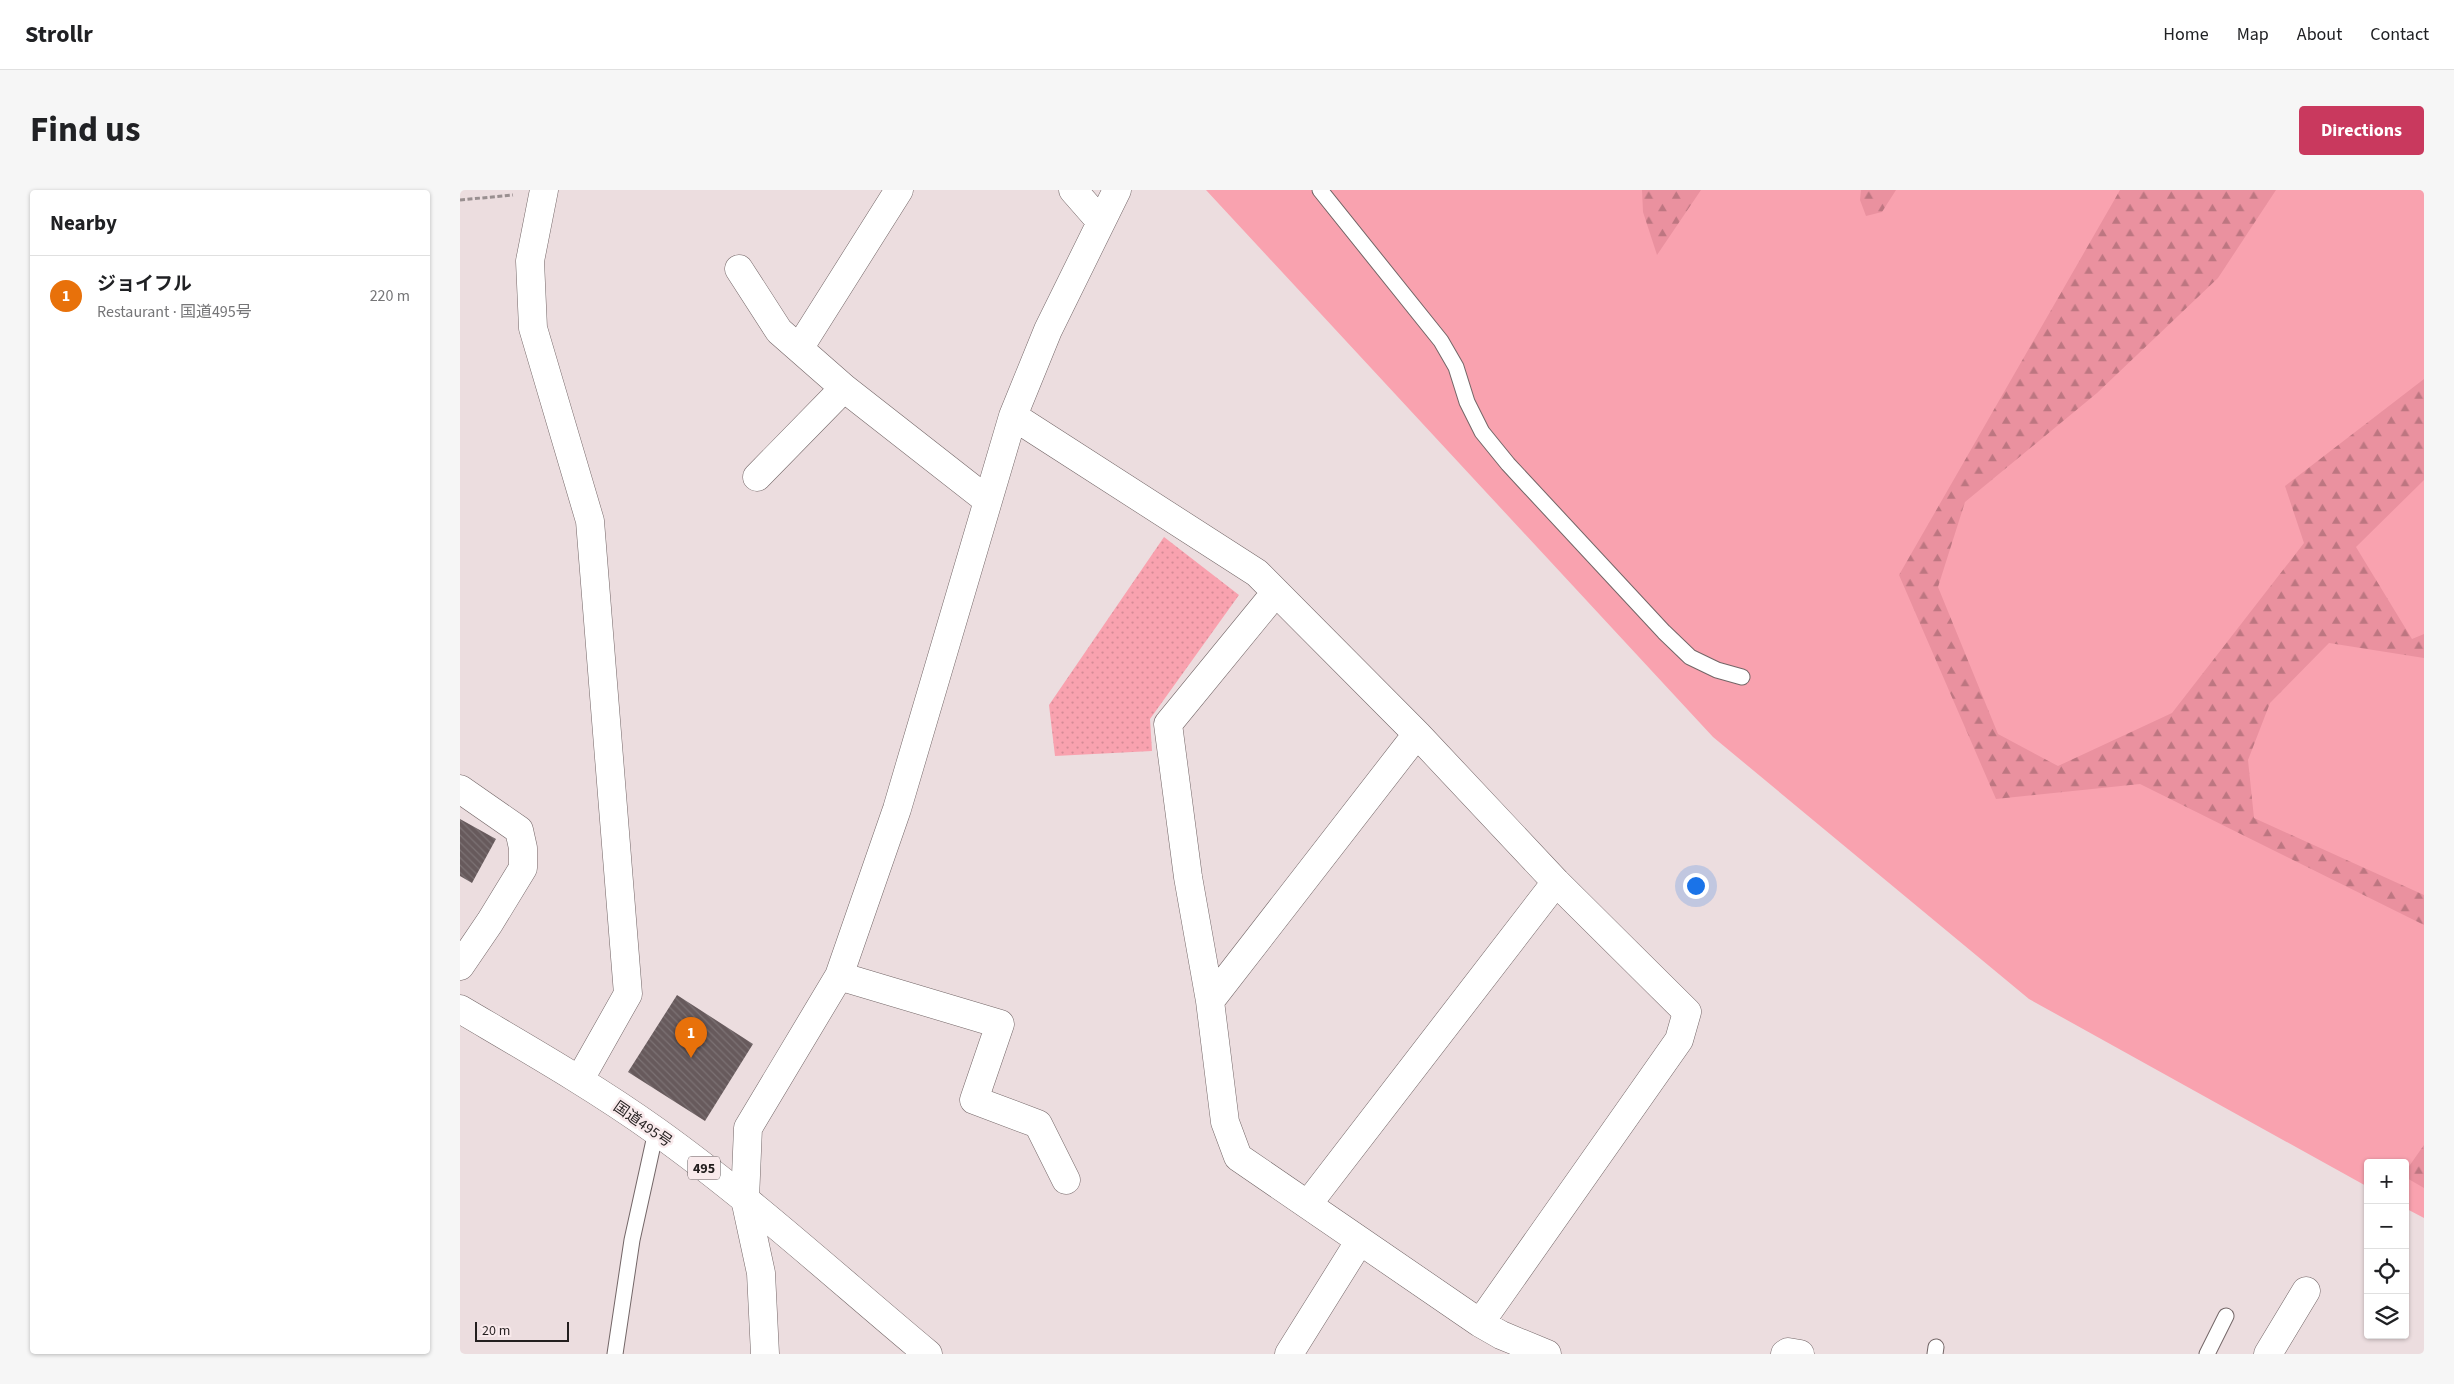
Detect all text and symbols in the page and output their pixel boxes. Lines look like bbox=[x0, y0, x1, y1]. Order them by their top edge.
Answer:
text: Strollr bbox=[25, 17, 93, 52]
text: Home bbox=[2163, 22, 2209, 47]
text: Map bbox=[2237, 22, 2269, 47]
text: About bbox=[2297, 22, 2342, 47]
text: Contact bbox=[2370, 22, 2429, 47]
text: Find us bbox=[30, 105, 140, 155]
button: Directions bbox=[2299, 106, 2424, 155]
text: Nearby bbox=[50, 208, 117, 238]
text: ジョイフル bbox=[97, 271, 192, 298]
text: 1 bbox=[62, 285, 70, 307]
text: 220 m bbox=[370, 285, 410, 307]
text: Restaurant · 国道495号 bbox=[97, 301, 252, 323]
your location bbox=[1683, 873, 1709, 899]
pin: 1 bbox=[675, 1017, 707, 1058]
street label: 国道495号 bbox=[609, 1096, 676, 1152]
road number: 495 bbox=[688, 1156, 720, 1180]
map controls bbox=[2364, 1159, 2409, 1339]
button: + bbox=[2364, 1159, 2409, 1204]
button: − bbox=[2364, 1204, 2409, 1249]
button: locate bbox=[2364, 1249, 2409, 1294]
button: layers bbox=[2364, 1294, 2409, 1339]
scale bar bbox=[475, 1319, 569, 1342]
text: 20 m bbox=[482, 1321, 510, 1341]

